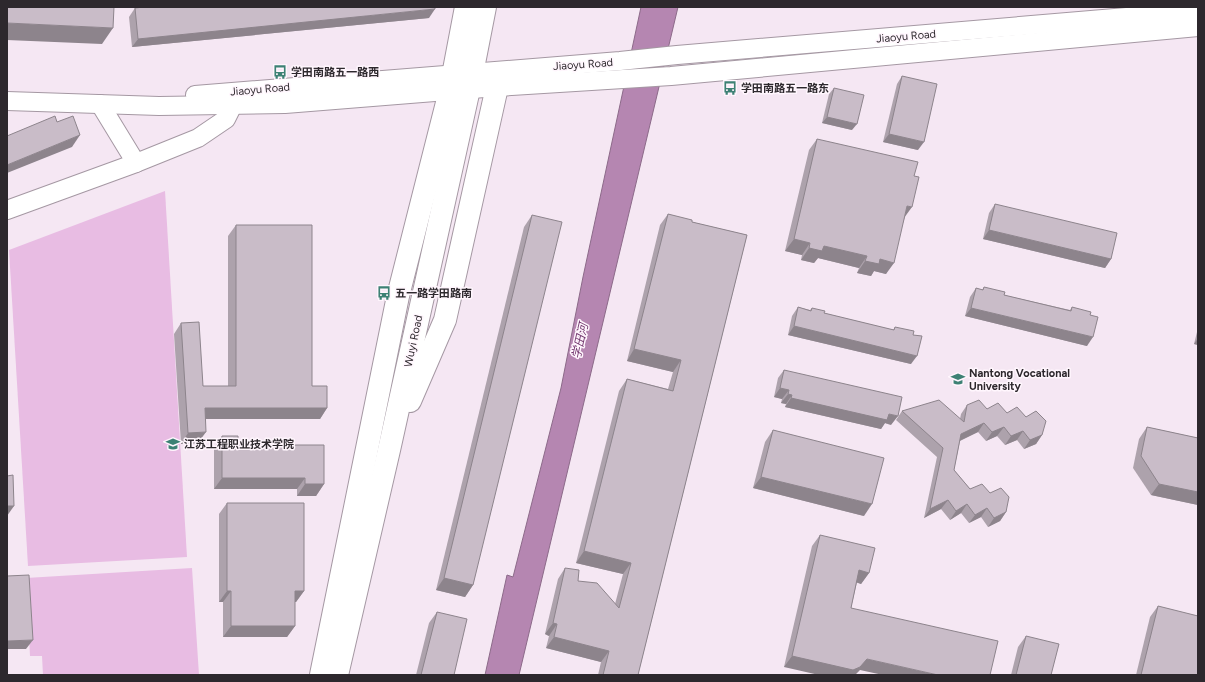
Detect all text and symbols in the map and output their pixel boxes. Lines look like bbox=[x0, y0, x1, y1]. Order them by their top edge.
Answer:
street label: Jiaoyu Road bbox=[876, 27, 937, 46]
street label: Jiaoyu Road bbox=[553, 56, 613, 73]
bus stop icon: 学田南路五一路西 bbox=[272, 64, 288, 80]
place label: 学田南路五一路西 bbox=[291, 66, 379, 79]
street label: Jiaoyu Road bbox=[230, 80, 291, 99]
bus stop icon: 学田南路五一路东 bbox=[722, 80, 738, 96]
place label: 学田南路五一路东 bbox=[741, 82, 829, 95]
bus stop icon: 五一路学田路南 bbox=[376, 285, 392, 301]
place label: 五一路学田路南 bbox=[395, 287, 472, 300]
street label: Wuyi Road bbox=[402, 314, 425, 368]
water label: 学田河 bbox=[569, 320, 591, 360]
place label: Nantong Vocational University bbox=[969, 367, 1070, 393]
school or university icon: Nantong Vocational University bbox=[950, 371, 966, 387]
school or university icon: 江苏工程职业技术学院 bbox=[165, 436, 181, 452]
place label: 江苏工程职业技术学院 bbox=[184, 438, 294, 451]

